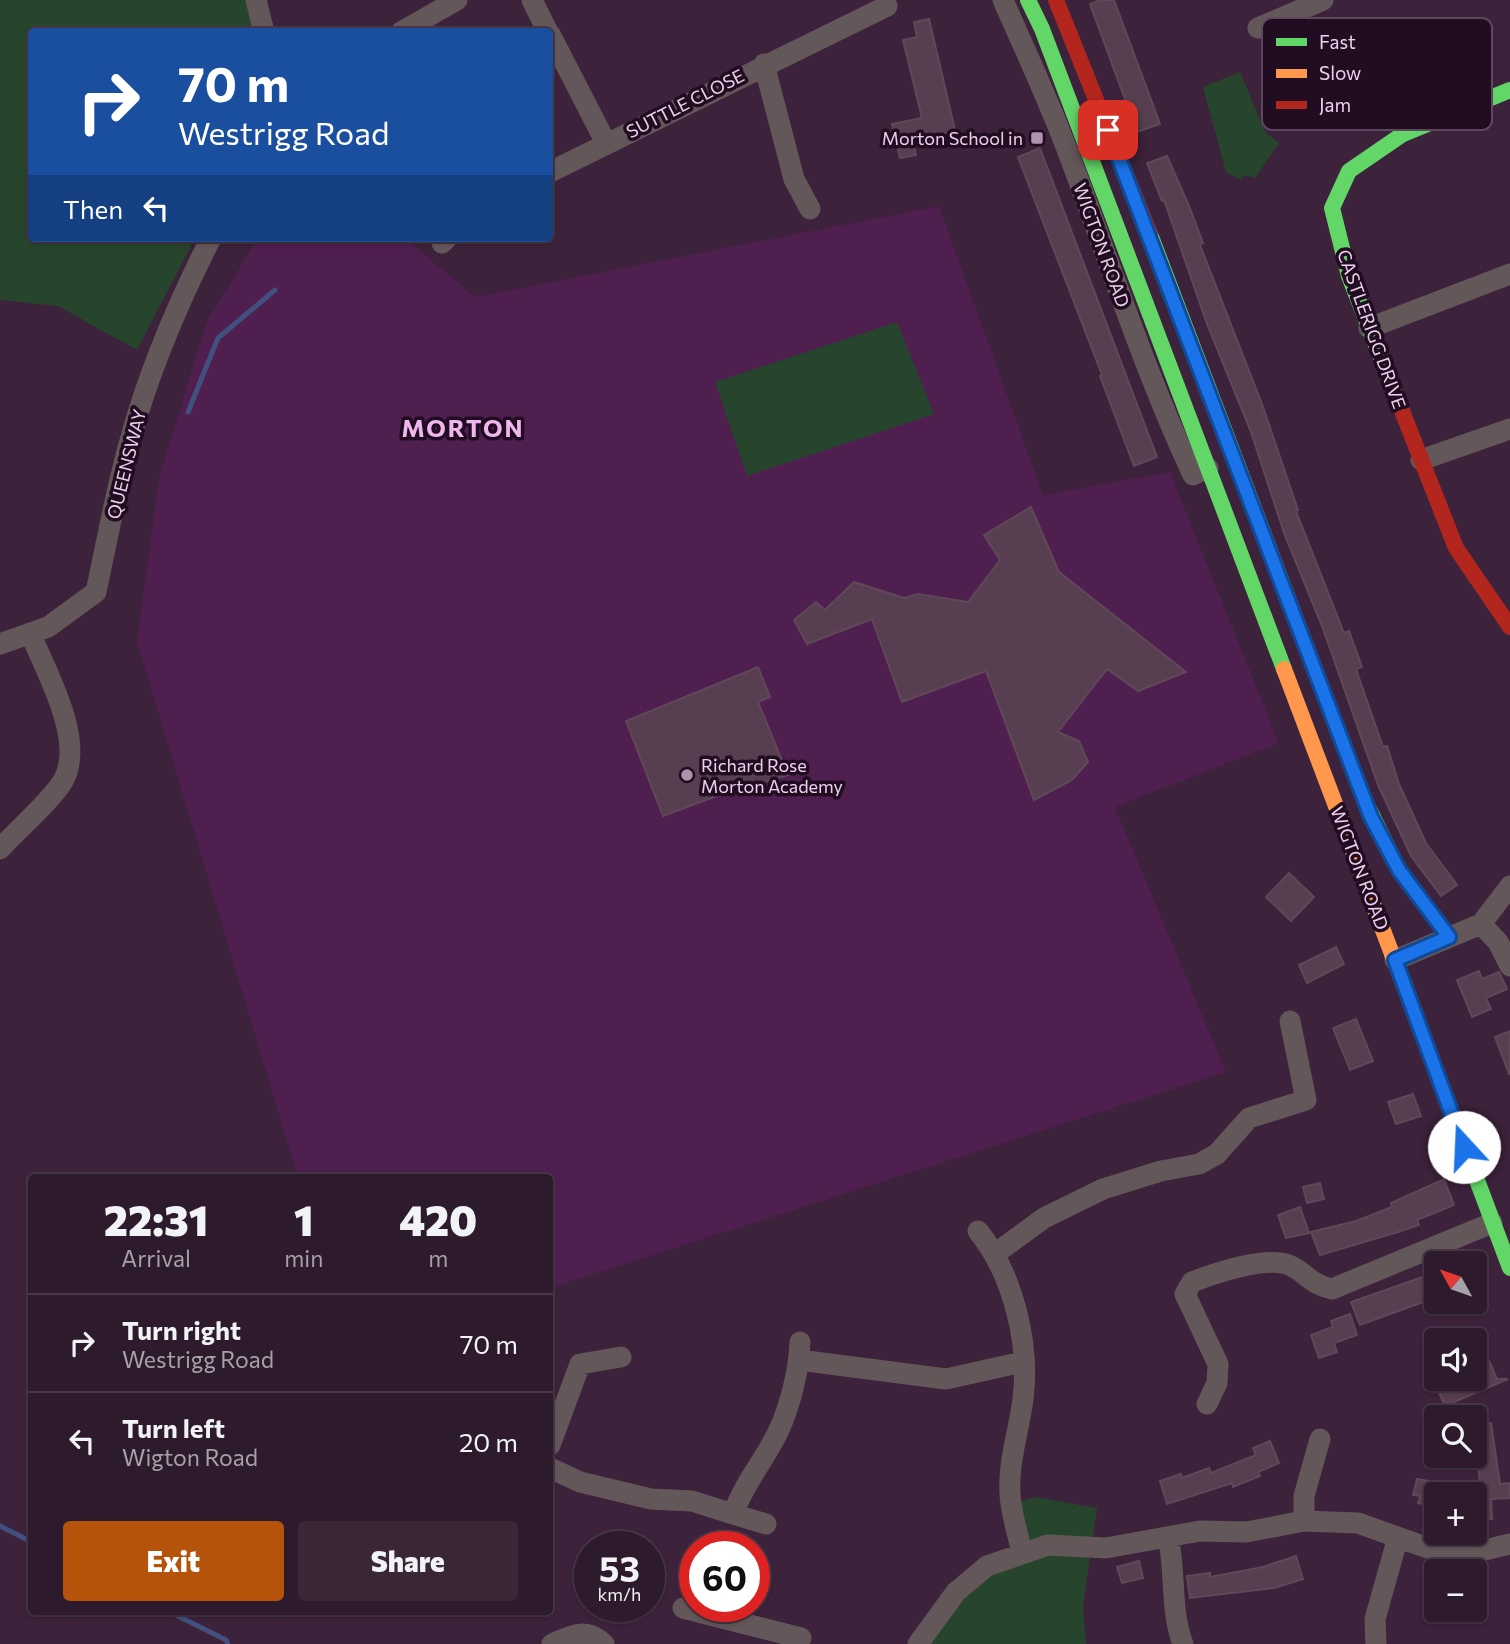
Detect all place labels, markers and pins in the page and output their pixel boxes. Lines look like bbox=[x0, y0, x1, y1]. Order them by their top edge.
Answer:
pin bbox=[1078, 100, 1138, 160]
place label: Morton School in bbox=[882, 127, 1023, 149]
marker: Morton School in bbox=[1029, 130, 1045, 146]
place label: Richard Rose Morton Academy bbox=[701, 754, 843, 797]
marker: Richard Rose Morton Academy bbox=[679, 767, 695, 783]

